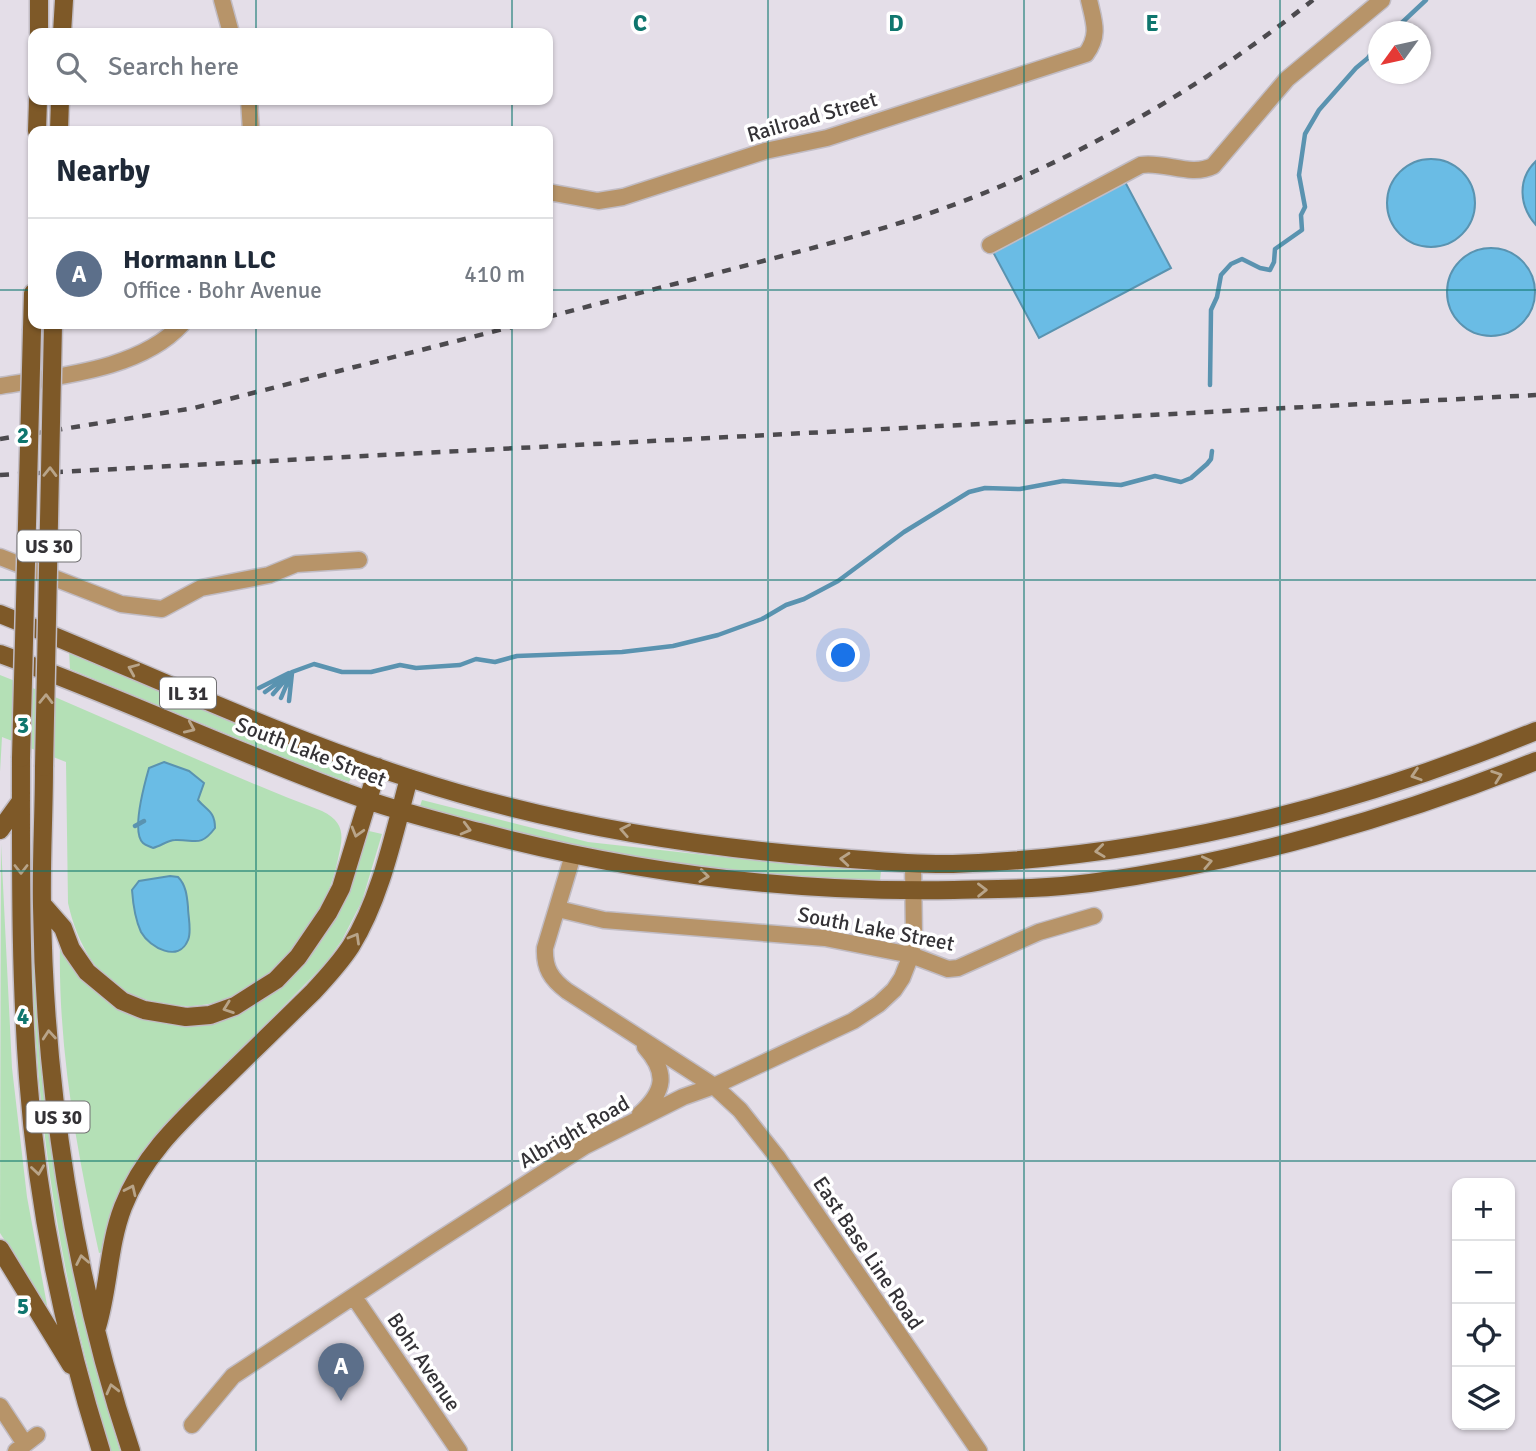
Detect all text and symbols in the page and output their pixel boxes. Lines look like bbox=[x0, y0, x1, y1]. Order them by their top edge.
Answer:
text: C bbox=[633, 9, 647, 38]
text: D bbox=[888, 9, 904, 38]
text: E bbox=[1145, 9, 1159, 38]
north arrow bbox=[1368, 21, 1431, 84]
search box bbox=[28, 28, 553, 105]
icon: search bbox=[52, 48, 90, 86]
text: Search here bbox=[108, 51, 239, 83]
street label: Railroad Street bbox=[744, 86, 880, 148]
text: Nearby bbox=[56, 153, 150, 190]
text: Hormann LLC bbox=[123, 244, 276, 276]
text: A bbox=[72, 260, 86, 289]
text: 410 m bbox=[464, 260, 525, 289]
text: Office · Bohr Avenue bbox=[123, 276, 322, 305]
text: 2 bbox=[17, 421, 29, 450]
one-way arrow bbox=[43, 466, 58, 477]
road number: US 30 bbox=[18, 530, 80, 562]
your location bbox=[826, 638, 860, 672]
one-way arrow bbox=[128, 663, 140, 677]
road number: IL 31 bbox=[160, 678, 216, 708]
one-way arrow bbox=[38, 693, 54, 704]
text: 3 bbox=[17, 711, 29, 740]
street label: South Lake Street bbox=[232, 711, 390, 793]
one-way arrow bbox=[183, 720, 196, 734]
one-way arrow bbox=[1410, 767, 1422, 781]
one-way arrow bbox=[1491, 770, 1503, 784]
one-way arrow bbox=[460, 821, 472, 835]
one-way arrow bbox=[619, 824, 631, 839]
one-way arrow bbox=[351, 826, 366, 838]
one-way arrow bbox=[1094, 843, 1106, 858]
one-way arrow bbox=[839, 852, 850, 867]
one-way arrow bbox=[1201, 855, 1213, 870]
one-way arrow bbox=[13, 865, 29, 875]
one-way arrow bbox=[698, 869, 710, 884]
one-way arrow bbox=[976, 882, 987, 897]
street label: South Lake Street bbox=[796, 901, 956, 957]
one-way arrow bbox=[347, 933, 360, 946]
one-way arrow bbox=[223, 1000, 235, 1014]
text: 4 bbox=[17, 1002, 29, 1031]
one-way arrow bbox=[42, 1030, 57, 1041]
street label: Albright Road bbox=[514, 1090, 634, 1174]
road number: US 30 bbox=[27, 1102, 90, 1133]
one-way arrow bbox=[31, 1164, 46, 1175]
street label: East Base Line Road bbox=[807, 1172, 929, 1334]
map controls bbox=[1452, 1178, 1515, 1430]
button: + bbox=[1452, 1178, 1515, 1241]
one-way arrow bbox=[122, 1185, 136, 1197]
button: − bbox=[1452, 1241, 1515, 1304]
one-way arrow bbox=[75, 1254, 90, 1266]
text: 5 bbox=[17, 1292, 29, 1321]
button: locate bbox=[1452, 1304, 1515, 1367]
street label: Bohr Avenue bbox=[382, 1308, 466, 1416]
pin: A bbox=[318, 1343, 364, 1401]
button: layers bbox=[1452, 1367, 1515, 1430]
one-way arrow bbox=[106, 1383, 120, 1395]

